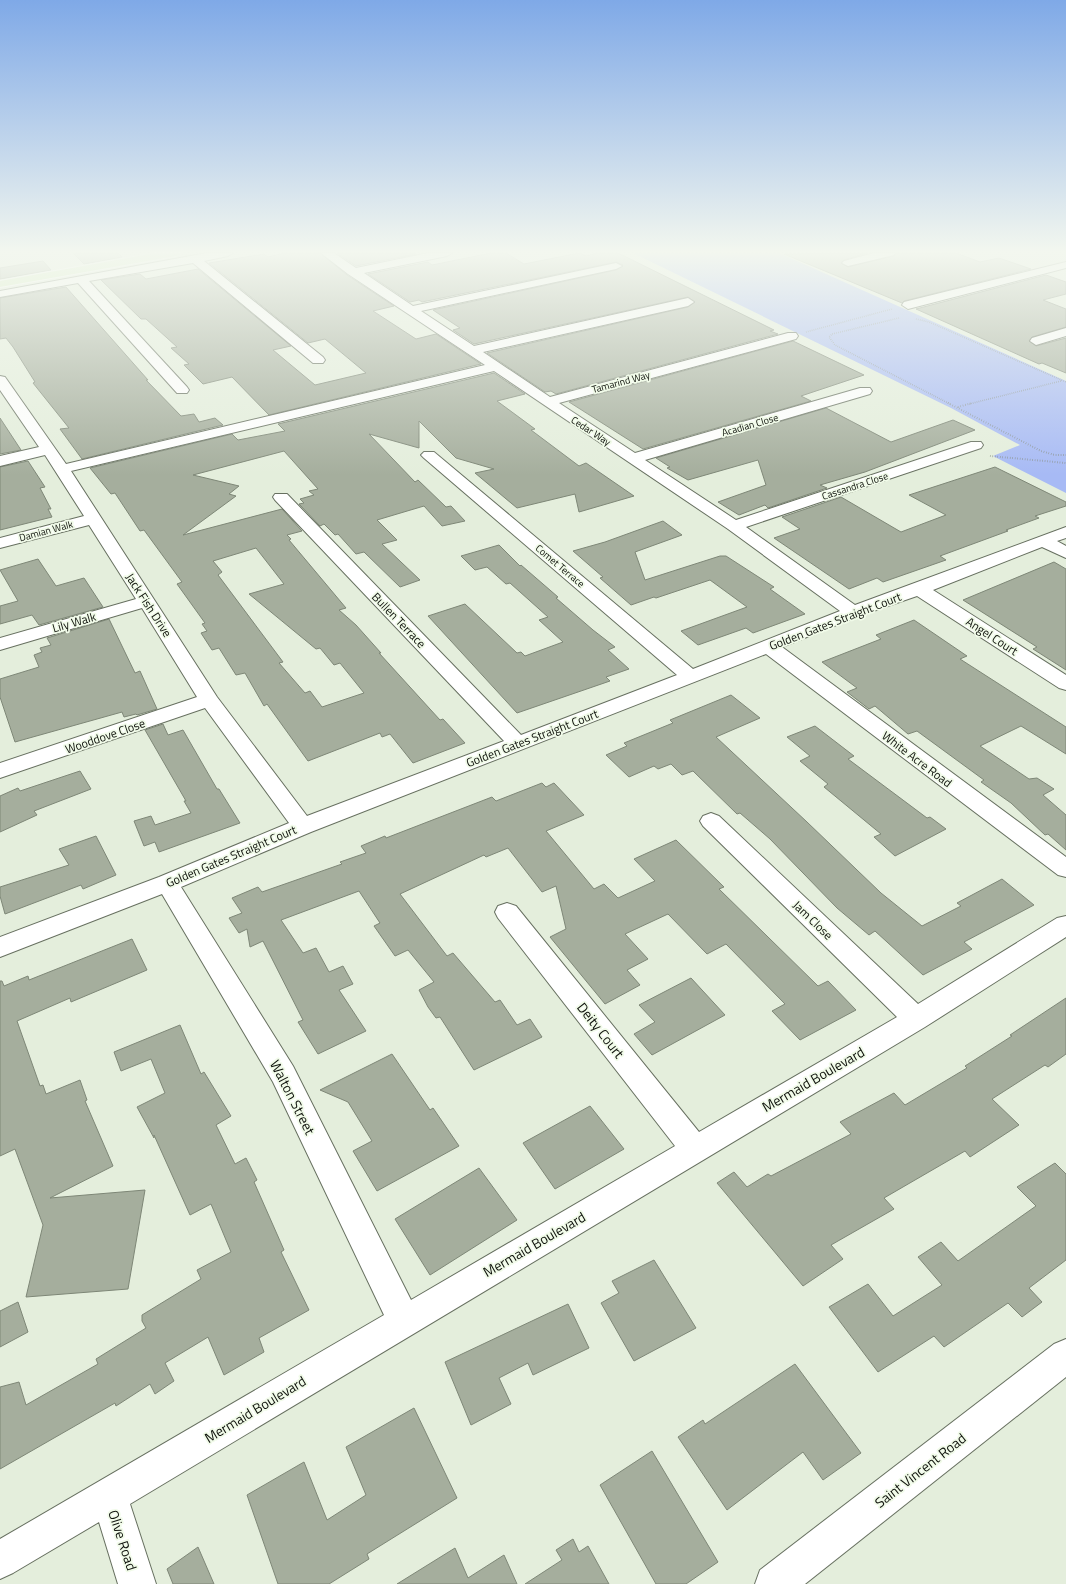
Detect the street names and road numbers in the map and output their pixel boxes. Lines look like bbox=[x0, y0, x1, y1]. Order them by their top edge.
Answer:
street label: Tamarind Way bbox=[590, 367, 652, 397]
street label: Acadian Close bbox=[720, 410, 780, 440]
street label: Cedar Way bbox=[568, 412, 614, 450]
street label: Cassandra Close bbox=[820, 468, 890, 504]
street label: Damian Walk bbox=[17, 517, 75, 545]
street label: Comet Terrace bbox=[532, 541, 588, 591]
street label: Jack Fish Drive bbox=[121, 569, 177, 641]
street label: Golden Gates Straight Court bbox=[766, 587, 905, 655]
street label: Bullen Terrace bbox=[367, 588, 431, 652]
street label: Lily Walk bbox=[50, 607, 98, 637]
street label: Angel Court bbox=[962, 612, 1022, 660]
street label: Golden Gates Straight Court bbox=[463, 704, 602, 772]
street label: Wooddove Close bbox=[62, 713, 148, 759]
street label: White Acre Road bbox=[878, 726, 956, 792]
street label: Golden Gates Straight Court bbox=[163, 820, 300, 892]
street label: Jam Close bbox=[789, 896, 837, 944]
street label: Deity Court bbox=[572, 998, 630, 1063]
street label: Mermaid Boulevard bbox=[758, 1041, 868, 1117]
street label: Walton Street bbox=[265, 1056, 321, 1138]
street label: Mermaid Boulevard bbox=[479, 1206, 589, 1282]
street label: Mermaid Boulevard bbox=[200, 1370, 310, 1448]
street label: Saint Vincent Road bbox=[870, 1428, 970, 1512]
street label: Olive Road bbox=[103, 1507, 143, 1573]

